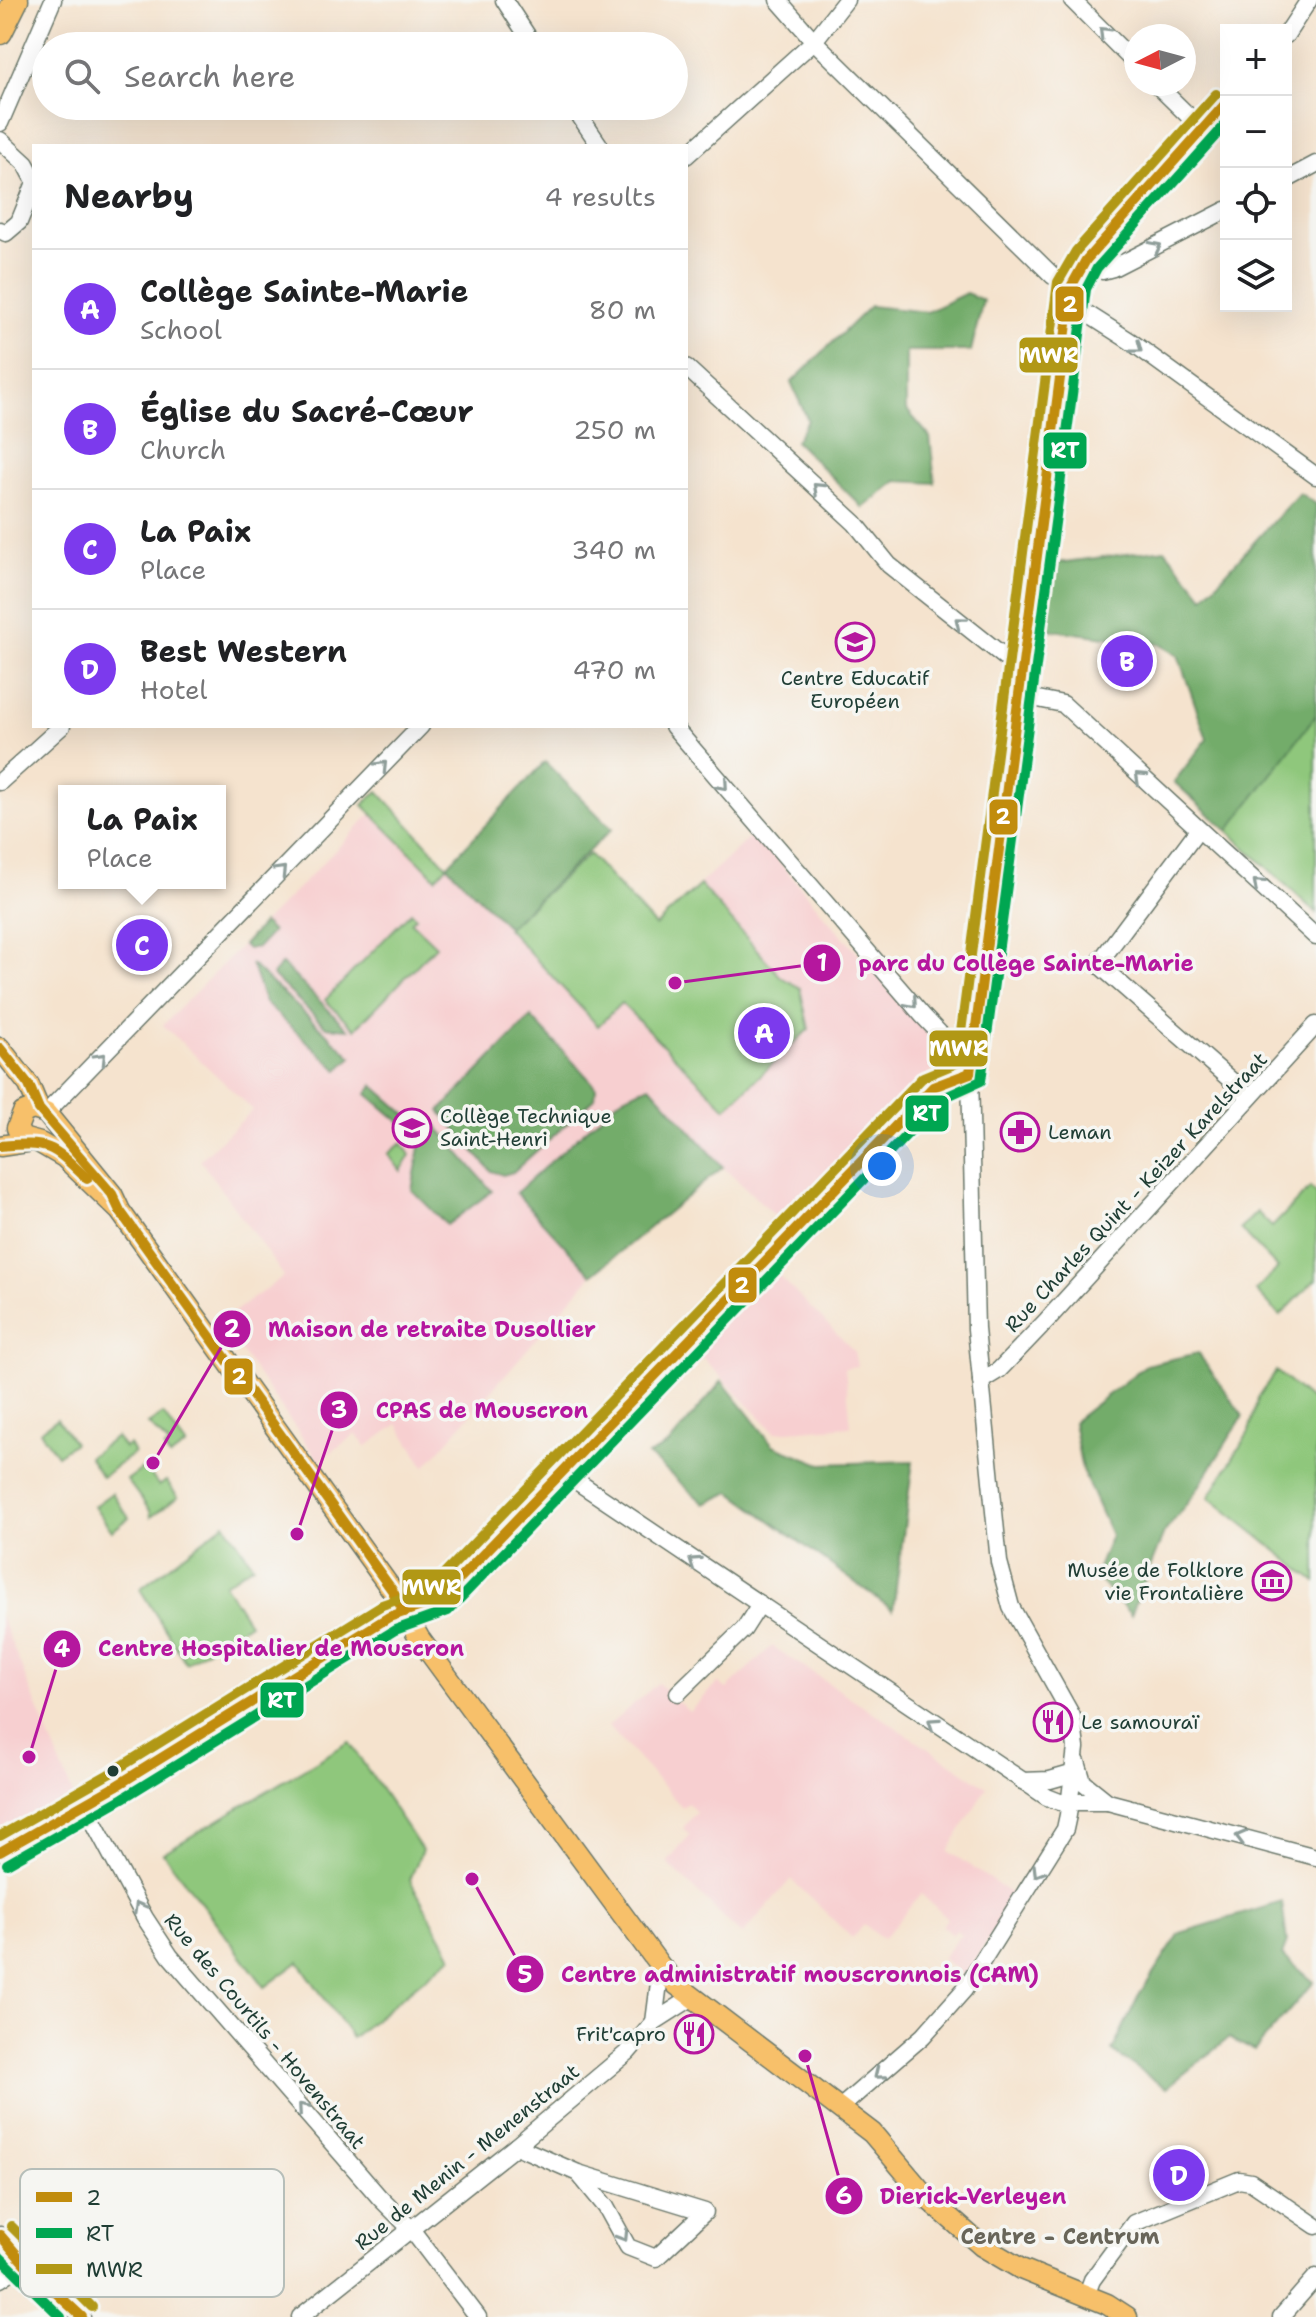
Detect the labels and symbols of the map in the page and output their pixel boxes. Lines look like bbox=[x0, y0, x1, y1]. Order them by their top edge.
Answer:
north arrow bbox=[1124, 24, 1196, 96]
one-way arrow bbox=[1099, 27, 1113, 41]
one-way arrow bbox=[1147, 241, 1162, 256]
line badge: 2 bbox=[1054, 285, 1085, 323]
text: 2 bbox=[1062, 290, 1078, 319]
line badge: MWR bbox=[1018, 336, 1079, 374]
one-way arrow bbox=[1128, 338, 1143, 352]
text: MWR bbox=[1019, 341, 1079, 370]
line badge: RT bbox=[1042, 431, 1088, 470]
text: RT bbox=[1050, 436, 1080, 465]
one-way arrow bbox=[812, 484, 827, 498]
one-way arrow bbox=[954, 617, 969, 631]
school or university icon: Centre Educatif Européen bbox=[834, 621, 876, 663]
pin: B bbox=[1101, 631, 1153, 691]
place label: Centre Educatif Européen bbox=[781, 665, 930, 714]
one-way arrow bbox=[373, 761, 387, 775]
one-way arrow bbox=[1135, 772, 1150, 786]
one-way arrow bbox=[714, 776, 728, 790]
line badge: 2 bbox=[988, 798, 1019, 836]
text: 2 bbox=[995, 802, 1011, 831]
one-way arrow bbox=[272, 865, 286, 880]
one-way arrow bbox=[1253, 879, 1267, 894]
pin: C bbox=[116, 915, 168, 975]
callout: parc du Collège Sainte-Marie bbox=[802, 940, 1210, 986]
text: 1 bbox=[817, 947, 827, 979]
text: parc du Collège Sainte-Marie bbox=[858, 949, 1194, 978]
one-way arrow bbox=[902, 994, 916, 1009]
pin: A bbox=[738, 1003, 790, 1063]
line badge: MWR bbox=[928, 1029, 989, 1068]
text: MWR bbox=[929, 1034, 989, 1063]
street label: Rue Charles Quint - Keizer Karelstraat bbox=[999, 1046, 1273, 1338]
one-way arrow bbox=[92, 1053, 107, 1067]
line badge: RT bbox=[904, 1094, 950, 1133]
text: RT bbox=[912, 1099, 942, 1128]
place label: Collège Technique Saint-Henri bbox=[440, 1103, 612, 1152]
school or university icon: Collège Technique Saint-Henri bbox=[391, 1107, 433, 1149]
pharmacy icon: Leman bbox=[999, 1111, 1041, 1153]
place label: Leman bbox=[1048, 1119, 1112, 1145]
your location bbox=[862, 1146, 902, 1186]
line badge: 2 bbox=[727, 1266, 758, 1304]
text: 2 bbox=[734, 1271, 750, 1300]
callout: Maison de retraite Dusollier bbox=[212, 1306, 612, 1352]
text: 2 bbox=[224, 1313, 241, 1345]
text: Maison de retraite Dusollier bbox=[268, 1315, 596, 1344]
line badge: 2 bbox=[223, 1357, 254, 1396]
text: 2 bbox=[231, 1362, 247, 1391]
callout: CPAS de Mouscron bbox=[319, 1387, 604, 1433]
text: 3 bbox=[331, 1394, 347, 1426]
text: CPAS de Mouscron bbox=[376, 1396, 589, 1425]
one-way arrow bbox=[689, 1557, 703, 1572]
place label: Musée de Folklore vie Frontalière bbox=[1067, 1557, 1244, 1606]
museum icon: Musée de Folklore vie Frontalière bbox=[1251, 1560, 1293, 1602]
line badge: MWR bbox=[401, 1568, 462, 1606]
text: MWR bbox=[402, 1573, 462, 1602]
callout: Centre Hospitalier de Mouscron bbox=[42, 1626, 480, 1672]
text: 4 bbox=[54, 1633, 71, 1665]
text: Centre Hospitalier de Mouscron bbox=[98, 1634, 464, 1663]
line badge: RT bbox=[259, 1681, 305, 1719]
text: RT bbox=[267, 1686, 297, 1715]
restaurant icon: Le samouraï bbox=[1032, 1701, 1074, 1743]
place label: Le samouraï bbox=[1081, 1709, 1200, 1735]
one-way arrow bbox=[928, 1717, 942, 1732]
unlabelled marker bbox=[105, 1763, 121, 1779]
one-way arrow bbox=[1234, 1830, 1248, 1846]
one-way arrow bbox=[1033, 1863, 1048, 1878]
one-way arrow bbox=[133, 1901, 149, 1916]
street label: Rue des Courtils - Hovenstraat bbox=[159, 1908, 371, 2154]
callout: Centre administratif mouscronnois (CAM) bbox=[505, 1951, 1055, 1997]
text: 5 bbox=[518, 1959, 533, 1991]
text: Centre administratif mouscronnois (CAM) bbox=[561, 1960, 1039, 1989]
restaurant icon: Frit'capro bbox=[673, 2013, 715, 2055]
place label: Frit'capro bbox=[576, 2021, 666, 2047]
street label: Rue de Menin - Menenstraat bbox=[349, 2058, 585, 2256]
one-way arrow bbox=[873, 2065, 888, 2079]
one-way arrow bbox=[298, 2103, 313, 2118]
pin: D bbox=[1153, 2145, 1205, 2205]
legend bbox=[20, 2169, 284, 2297]
callout: Dierick-Verleyen bbox=[824, 2173, 1082, 2219]
text: 6 bbox=[836, 2180, 852, 2212]
text: Dierick-Verleyen bbox=[880, 2182, 1067, 2211]
text: 2 bbox=[86, 2183, 101, 2212]
text: RT bbox=[86, 2219, 115, 2248]
district label: Centre - Centrum bbox=[960, 2222, 1160, 2251]
one-way arrow bbox=[613, 2228, 628, 2242]
text: MWR bbox=[86, 2255, 143, 2284]

